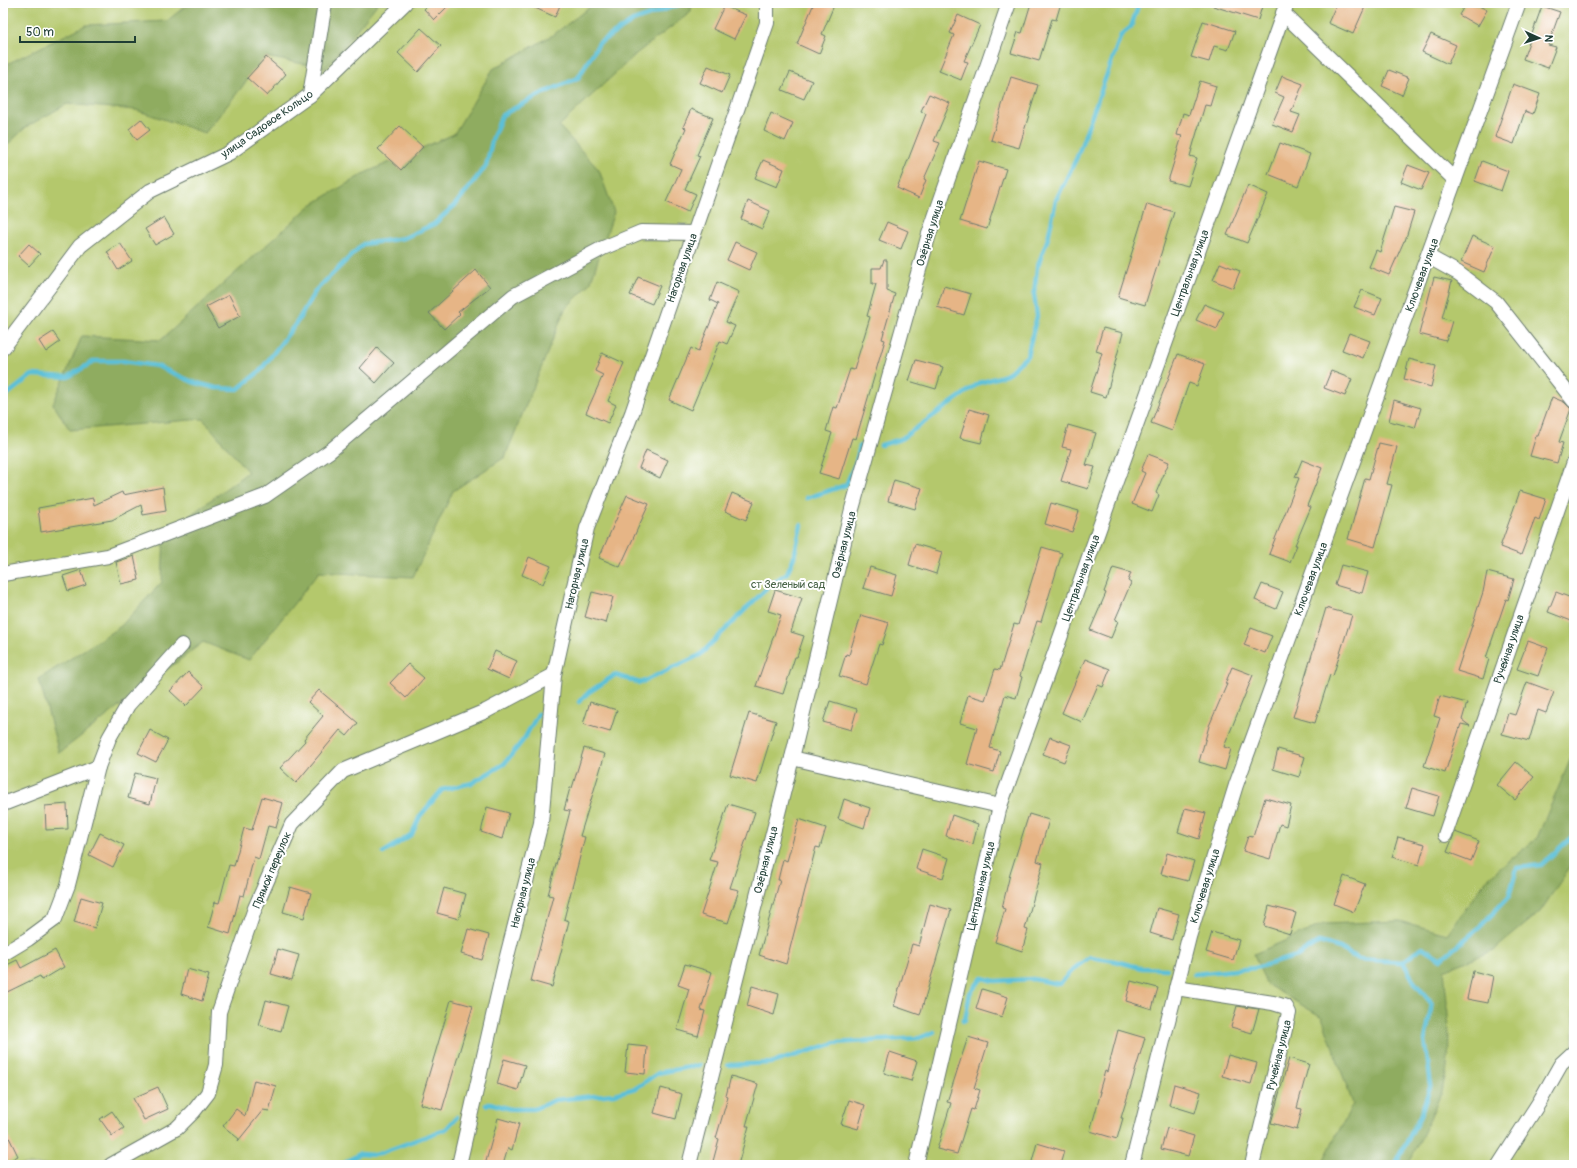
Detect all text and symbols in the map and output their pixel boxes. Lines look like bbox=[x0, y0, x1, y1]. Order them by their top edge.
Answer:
scale bar bbox=[20, 18, 135, 44]
north arrow bbox=[1519, 18, 1559, 58]
text: 50 m bbox=[26, 25, 54, 40]
text: N bbox=[1542, 34, 1555, 43]
street label: улица Садовое Кольцо bbox=[218, 87, 316, 161]
street label: Озёрная улица bbox=[914, 198, 946, 268]
street label: Центральная улица bbox=[1168, 228, 1212, 318]
street label: Нагорная улица bbox=[664, 232, 700, 304]
street label: Ключевая улица bbox=[1403, 237, 1441, 313]
street label: Озёрная улица bbox=[829, 510, 859, 580]
street label: Центральная улица bbox=[1059, 533, 1103, 623]
street label: Нагорная улица bbox=[563, 537, 591, 611]
street label: Ключевая улица bbox=[1292, 541, 1330, 617]
park label: ст Зеленый сад bbox=[751, 578, 825, 591]
street label: Ручейная улица bbox=[1491, 613, 1527, 685]
street label: Озёрная улица bbox=[751, 825, 781, 895]
street label: Прямой переулок bbox=[250, 830, 294, 910]
street label: Центральная улица bbox=[964, 840, 998, 932]
street label: Ключевая улица bbox=[1188, 847, 1222, 925]
street label: Нагорная улица bbox=[508, 856, 538, 930]
street label: Ручейная улица bbox=[1264, 1019, 1294, 1091]

